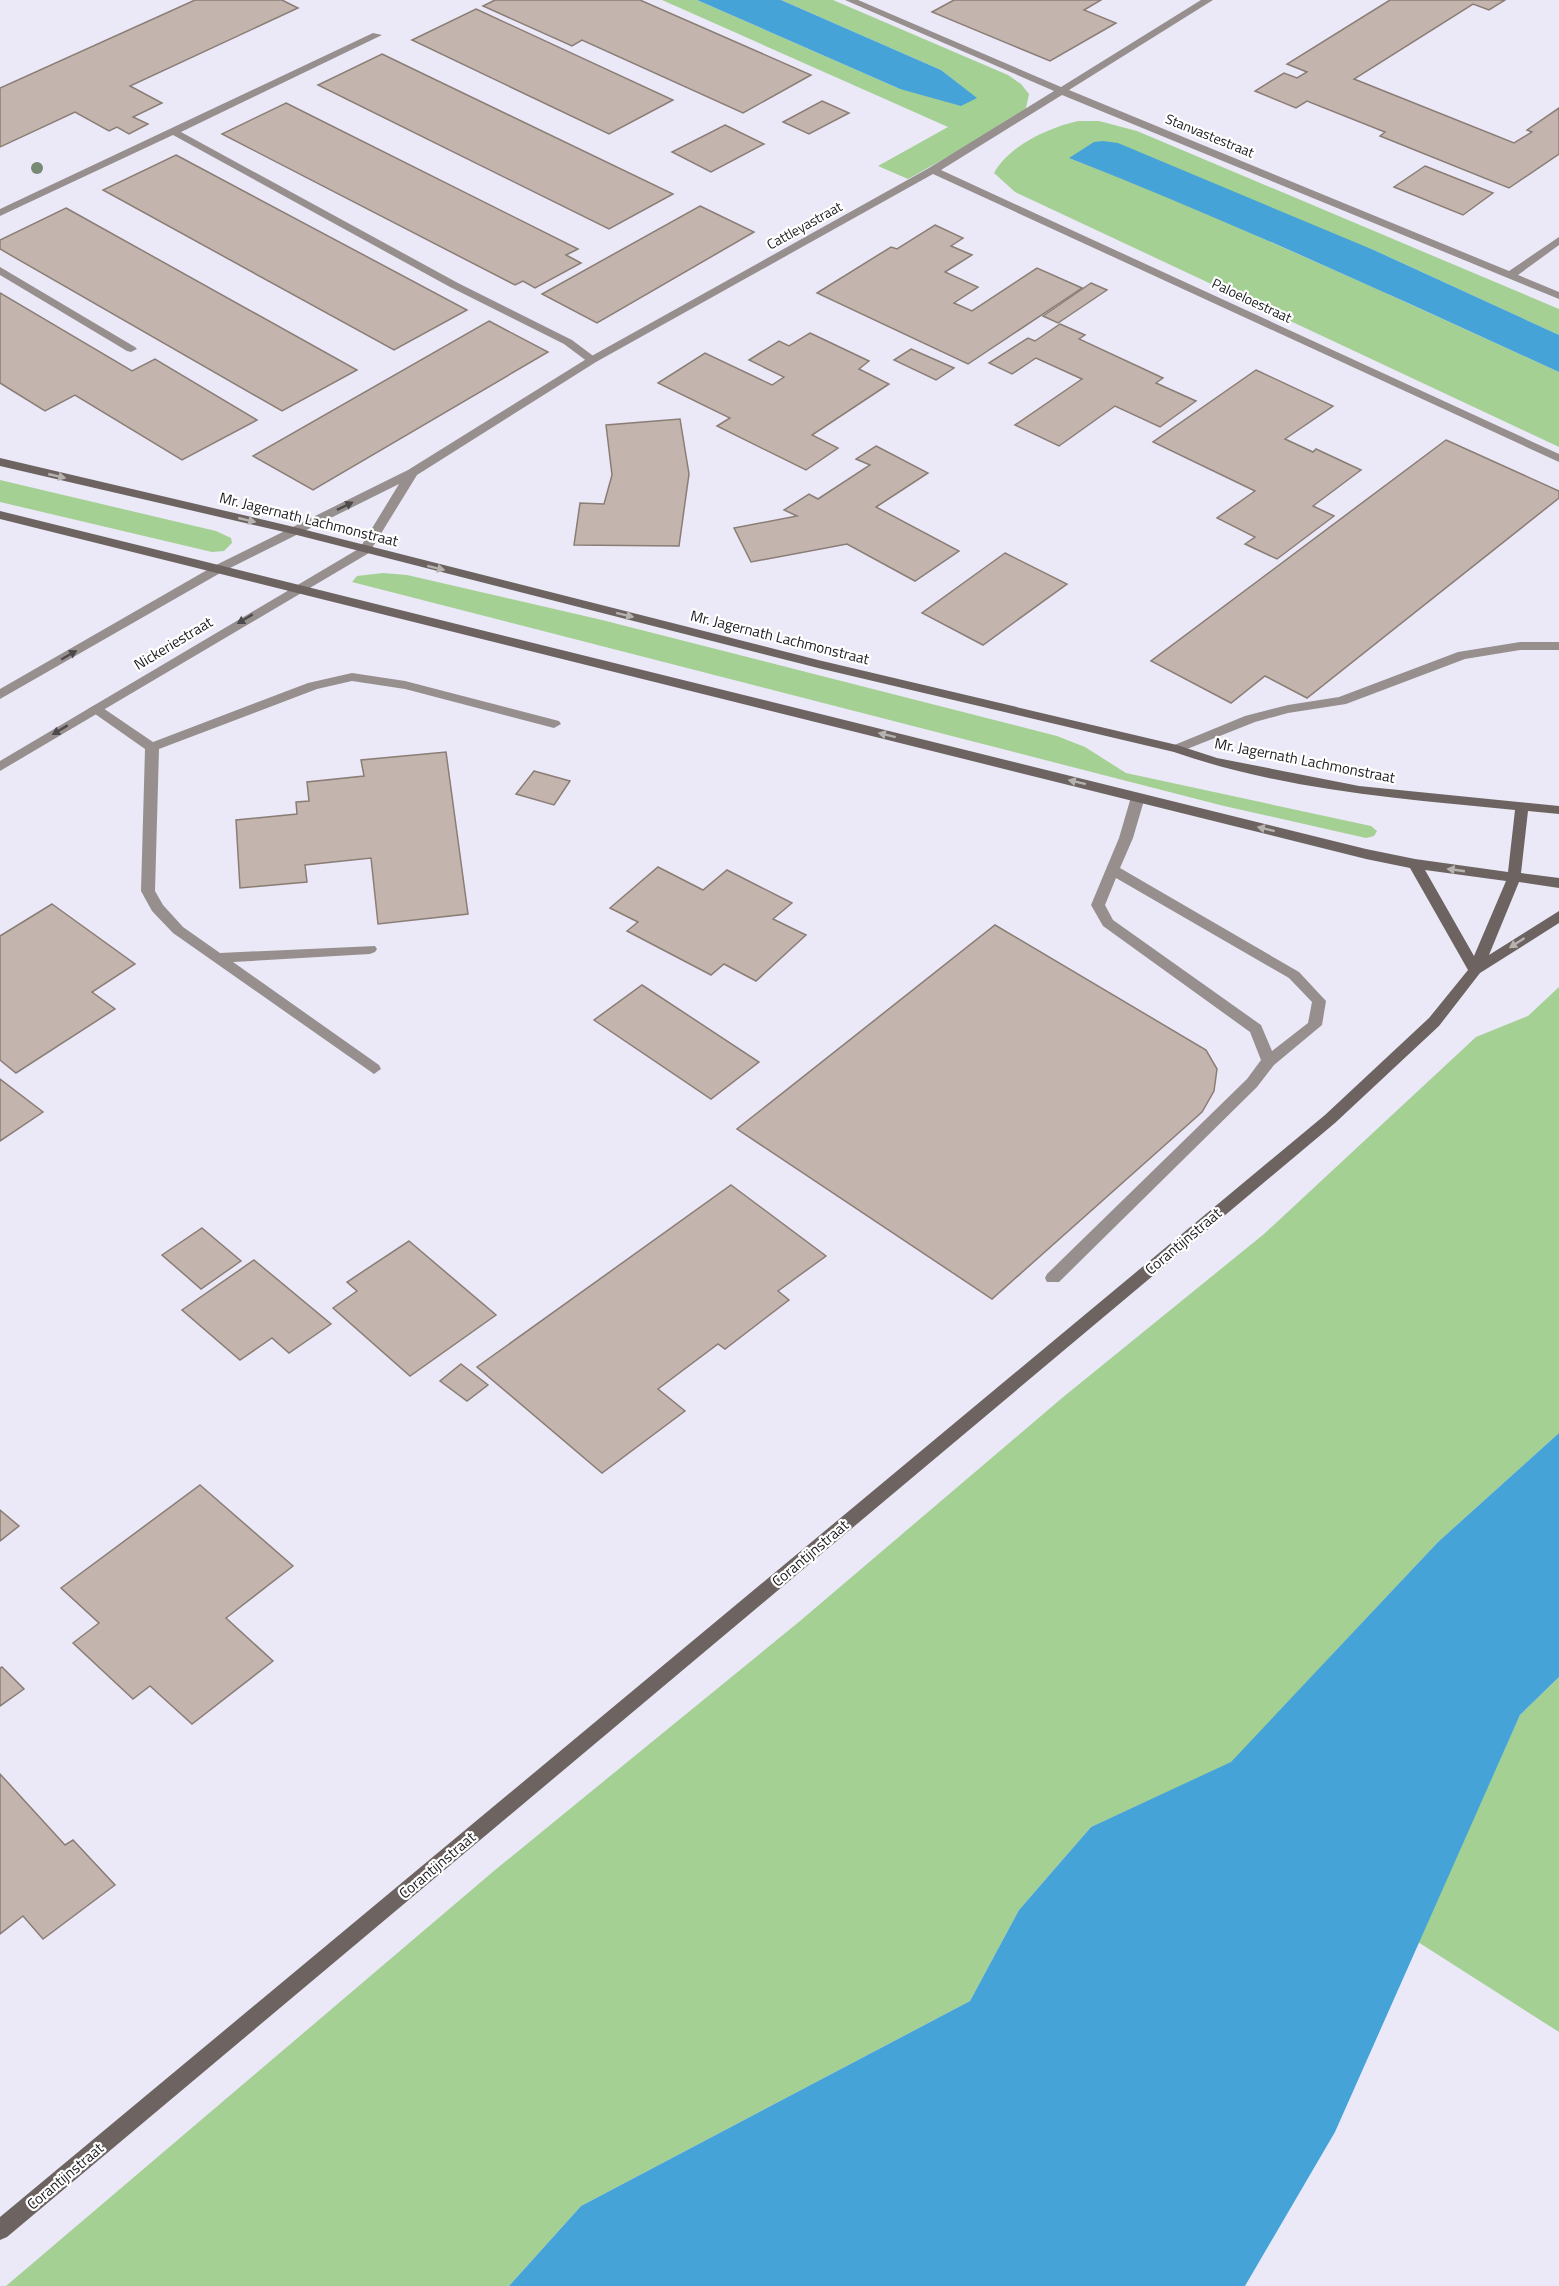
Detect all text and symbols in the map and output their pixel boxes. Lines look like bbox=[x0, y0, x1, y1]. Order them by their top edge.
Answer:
street label: Stanvastestraat bbox=[1162, 108, 1258, 162]
street label: Cattleyastraat bbox=[762, 196, 846, 254]
street label: Paloeloestraat bbox=[1209, 272, 1295, 328]
one-way arrow bbox=[48, 471, 66, 481]
street label: Mr. Jagernath Lachmonstraat bbox=[217, 486, 402, 553]
one-way arrow bbox=[337, 501, 354, 510]
one-way arrow bbox=[238, 516, 256, 526]
one-way arrow bbox=[427, 563, 445, 573]
street label: Mr. Jagernath Lachmonstraat bbox=[688, 604, 873, 671]
street label: Nickeriestraat bbox=[129, 610, 217, 676]
one-way arrow bbox=[616, 611, 634, 621]
one-way arrow bbox=[237, 614, 253, 625]
one-way arrow bbox=[61, 650, 77, 661]
one-way arrow bbox=[52, 725, 68, 736]
one-way arrow bbox=[878, 729, 897, 739]
street label: Mr. Jagernath Lachmonstraat bbox=[1213, 731, 1398, 789]
one-way arrow bbox=[1068, 777, 1086, 787]
one-way arrow bbox=[1257, 824, 1275, 834]
one-way arrow bbox=[1447, 865, 1466, 874]
one-way arrow bbox=[1509, 937, 1525, 948]
street label: Corantijnstraat bbox=[1140, 1201, 1227, 1280]
street label: Corantijnstraat bbox=[767, 1513, 854, 1592]
street label: Corantijnstraat bbox=[394, 1825, 481, 1904]
street label: Corantijnstraat bbox=[22, 2136, 109, 2215]

